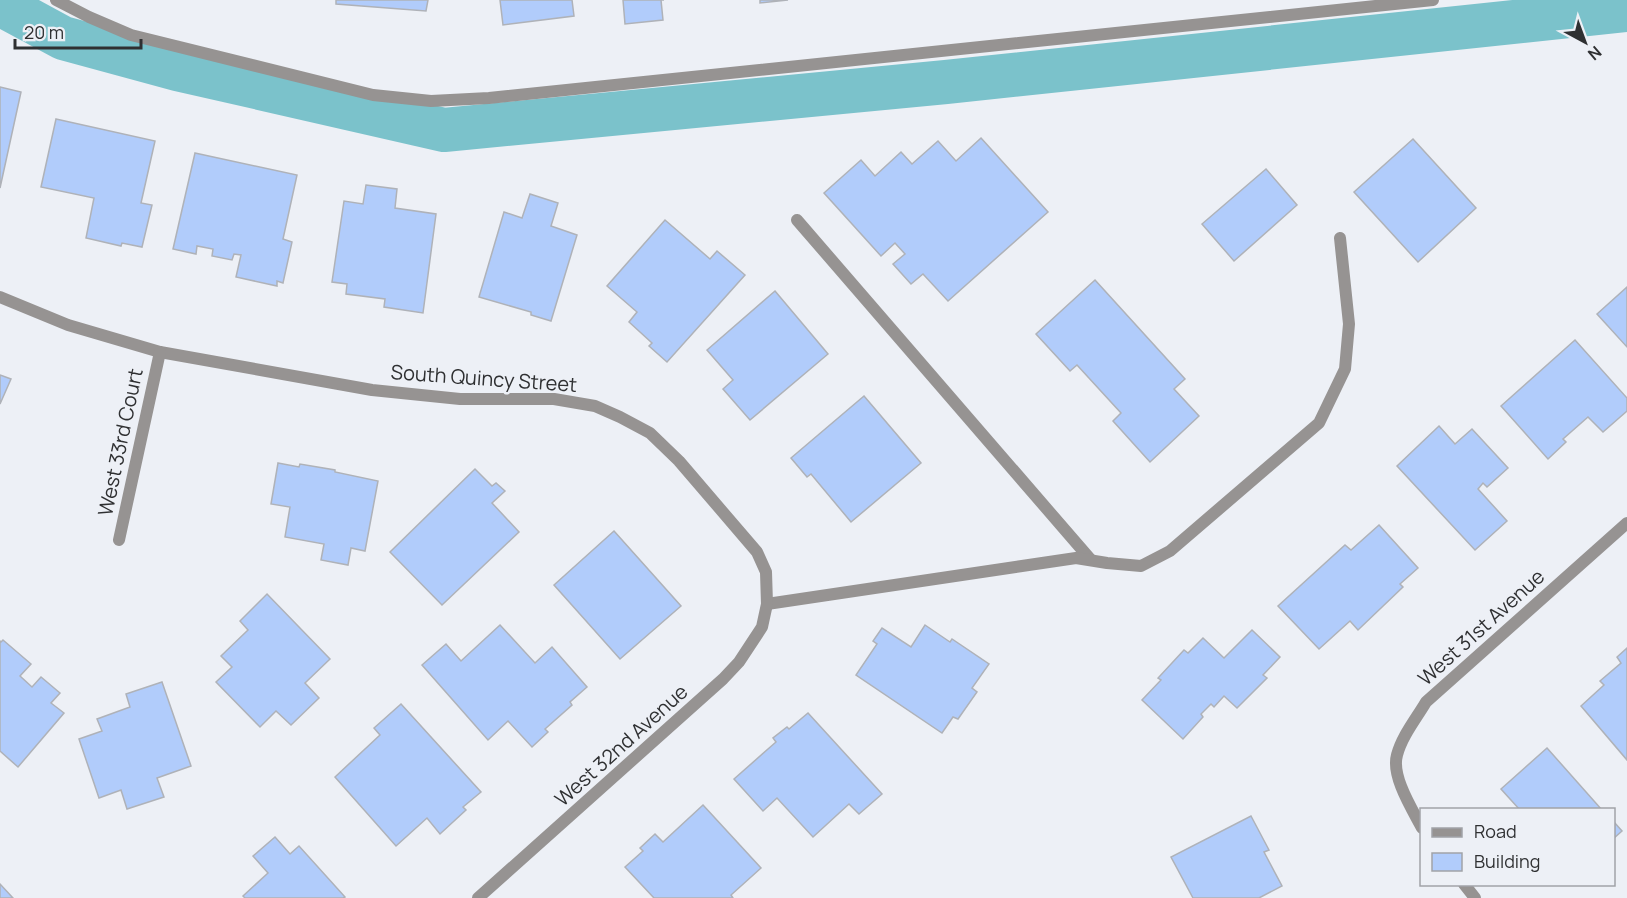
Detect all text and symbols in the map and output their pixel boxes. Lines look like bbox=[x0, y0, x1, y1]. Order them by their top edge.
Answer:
scale bar bbox=[15, 12, 141, 50]
north arrow bbox=[1555, 12, 1615, 72]
text: 20 m bbox=[24, 20, 64, 44]
text: N bbox=[1583, 41, 1606, 65]
street label: South Quincy Street bbox=[390, 358, 578, 398]
street label: West 33rd Court bbox=[91, 366, 149, 518]
street label: West 31st Avenue bbox=[1412, 563, 1550, 691]
street label: West 32nd Avenue bbox=[549, 678, 693, 812]
legend bbox=[1420, 808, 1615, 886]
text: Road bbox=[1474, 819, 1517, 843]
text: Building bbox=[1474, 849, 1540, 873]

